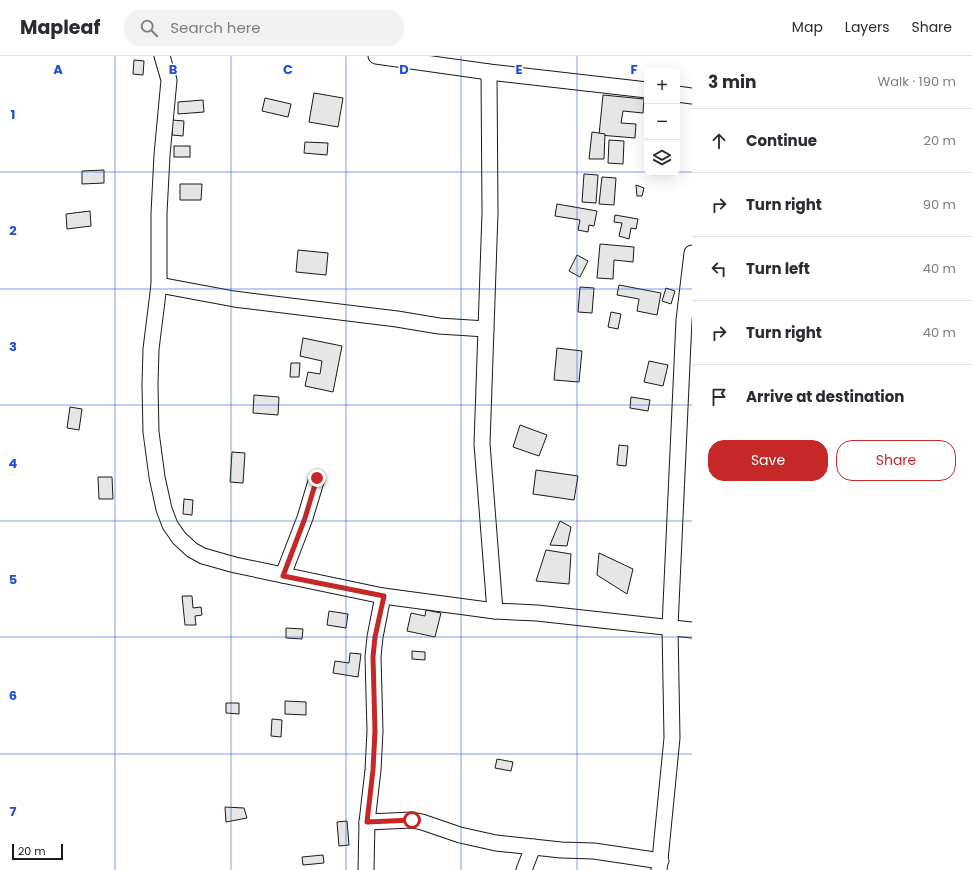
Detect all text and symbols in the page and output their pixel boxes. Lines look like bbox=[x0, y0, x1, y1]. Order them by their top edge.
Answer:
search box bbox=[124, 10, 404, 46]
text: Mapleaf bbox=[20, 14, 100, 41]
icon: search bbox=[138, 17, 160, 39]
text: Search here bbox=[170, 17, 261, 38]
text: Map bbox=[792, 17, 823, 37]
text: Layers bbox=[845, 17, 889, 37]
text: Share bbox=[911, 17, 952, 37]
text: A bbox=[53, 60, 63, 79]
text: B bbox=[169, 60, 178, 79]
text: C bbox=[283, 60, 293, 79]
text: D bbox=[399, 60, 409, 79]
text: E bbox=[515, 60, 523, 79]
text: F bbox=[630, 60, 638, 79]
map controls bbox=[644, 68, 680, 176]
button: + bbox=[644, 68, 680, 104]
text: 3 min bbox=[708, 70, 756, 94]
text: Walk · 190 m bbox=[878, 72, 956, 91]
button: − bbox=[644, 104, 680, 140]
text: 1 bbox=[11, 105, 15, 124]
icon: ahead bbox=[708, 130, 730, 152]
text: Continue bbox=[746, 130, 817, 151]
text: 20 m bbox=[923, 131, 956, 150]
button: layers bbox=[644, 140, 680, 176]
icon: right bbox=[708, 194, 730, 216]
text: Turn right bbox=[746, 194, 822, 215]
text: 90 m bbox=[923, 195, 956, 214]
text: 2 bbox=[9, 221, 17, 240]
icon: left bbox=[708, 258, 730, 280]
text: Turn left bbox=[746, 258, 810, 279]
text: 40 m bbox=[923, 259, 956, 278]
icon: right bbox=[708, 322, 730, 344]
text: Turn right bbox=[746, 322, 822, 343]
text: 40 m bbox=[923, 323, 956, 342]
text: 3 bbox=[9, 337, 17, 356]
icon: arrive bbox=[708, 386, 730, 408]
text: Arrive at destination bbox=[746, 386, 904, 407]
button: Save bbox=[708, 440, 828, 481]
button: Share bbox=[836, 440, 956, 481]
text: 4 bbox=[9, 454, 18, 473]
route end bbox=[308, 469, 326, 487]
text: 5 bbox=[9, 570, 17, 589]
text: 6 bbox=[9, 686, 17, 705]
text: 7 bbox=[10, 802, 17, 821]
route start bbox=[403, 811, 421, 829]
scale bar bbox=[12, 842, 63, 861]
text: 20 m bbox=[18, 843, 46, 859]

